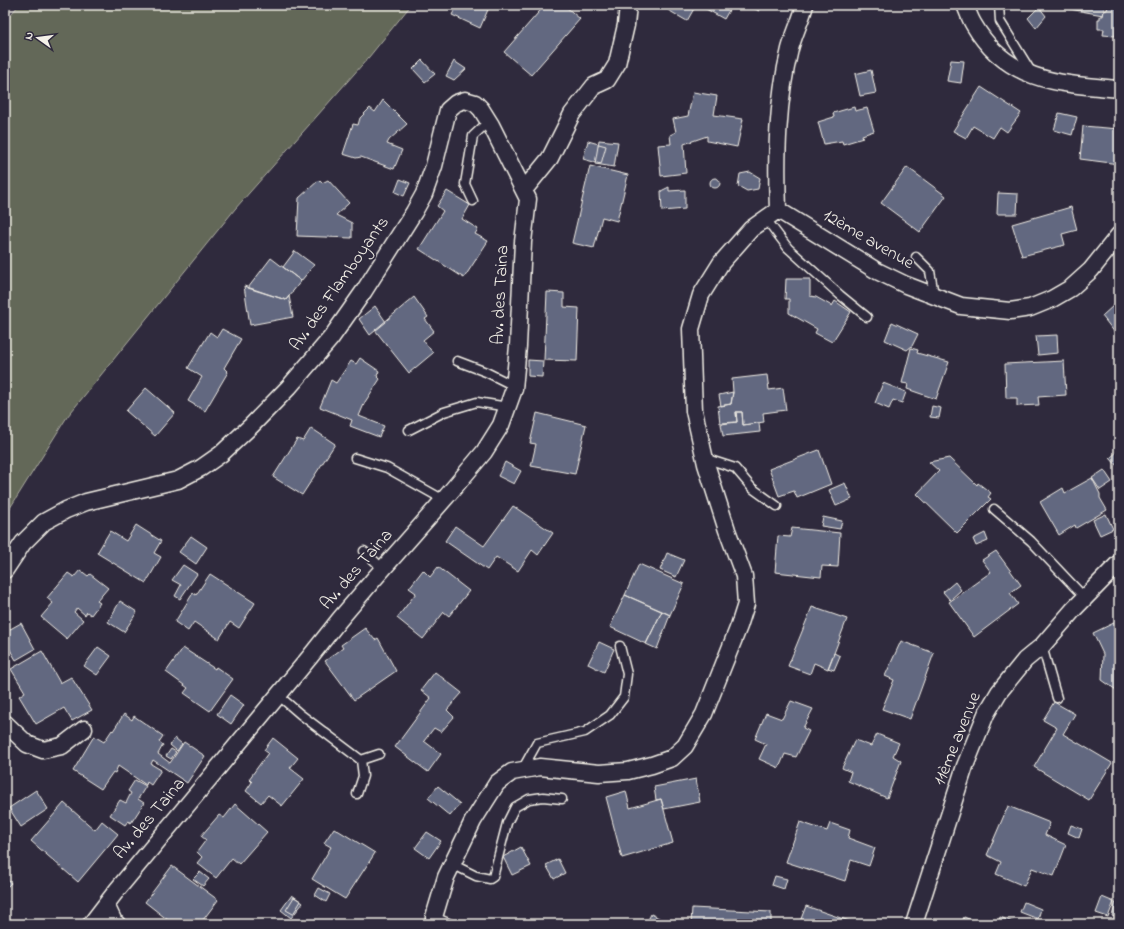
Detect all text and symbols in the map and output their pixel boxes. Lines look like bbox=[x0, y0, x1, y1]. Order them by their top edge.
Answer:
north arrow bbox=[18, 18, 58, 58]
text: N bbox=[21, 30, 38, 41]
street label: 12ème avenue bbox=[817, 203, 919, 277]
street label: Av. des Flamboyants bbox=[284, 211, 396, 357]
street label: Av. des Taina bbox=[485, 244, 517, 346]
street label: Av. des Taina bbox=[314, 524, 400, 616]
street label: 11ème avenue bbox=[927, 688, 989, 790]
street label: Av. des Taina bbox=[108, 772, 192, 866]

